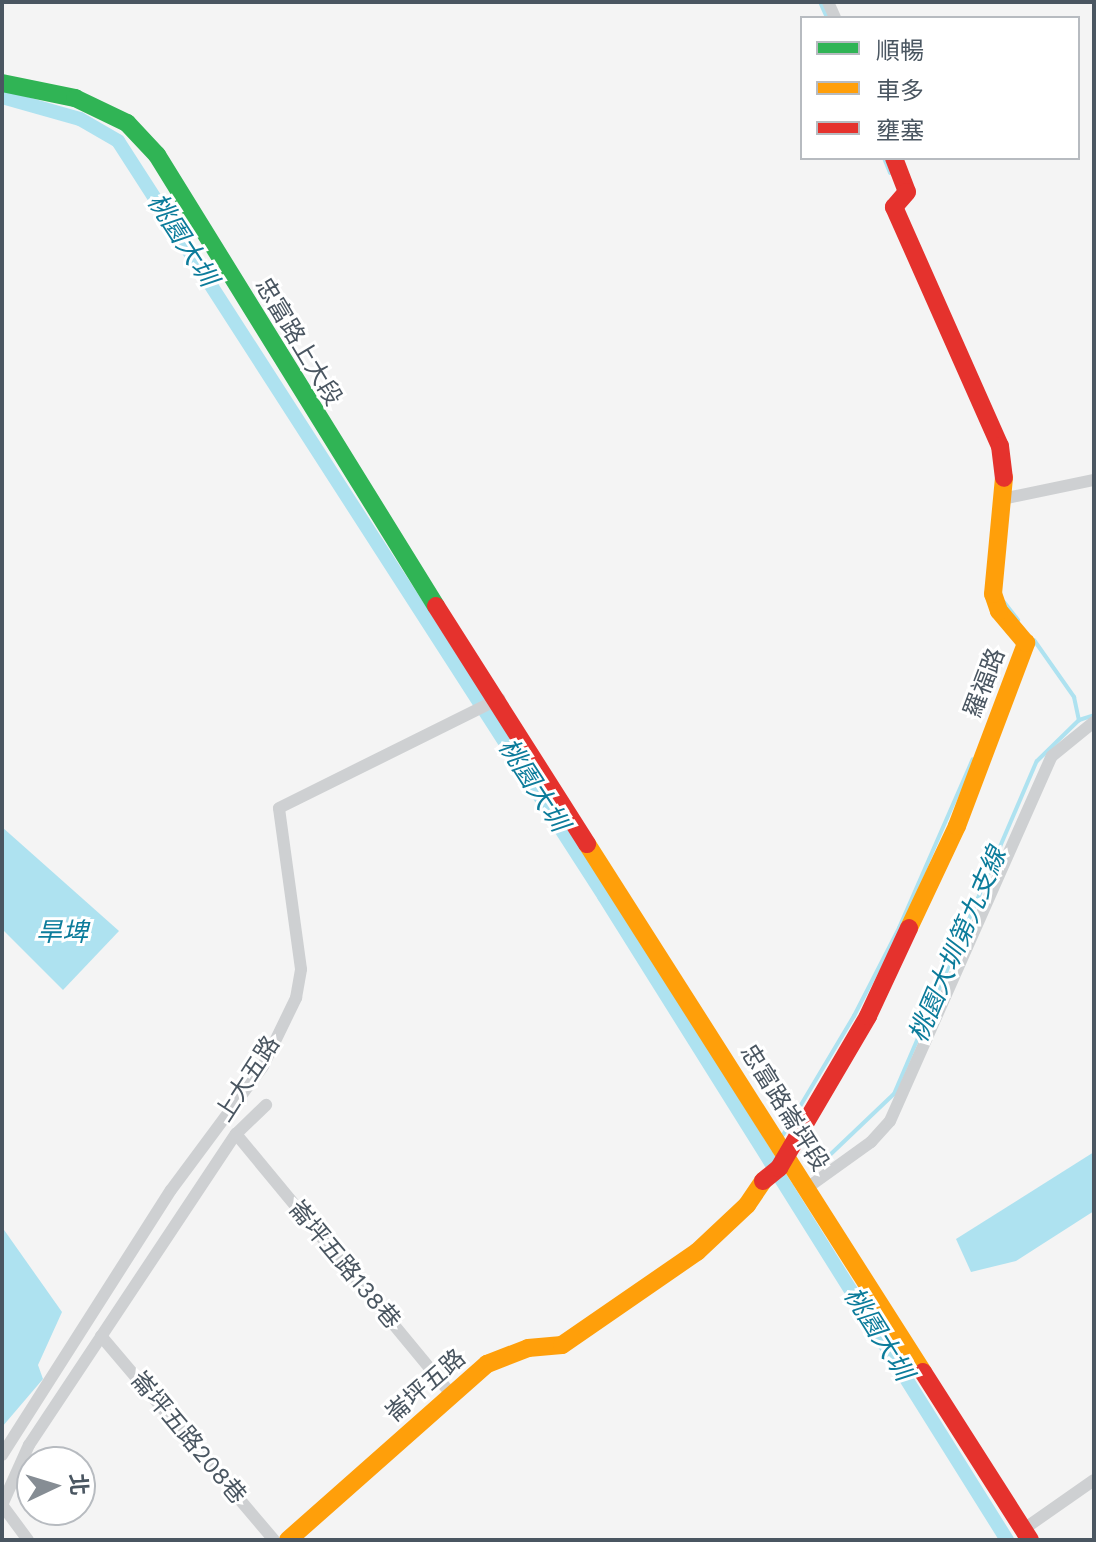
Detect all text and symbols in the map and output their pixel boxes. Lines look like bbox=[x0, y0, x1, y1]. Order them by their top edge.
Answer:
legend bbox=[800, 16, 1080, 160]
text: 順暢 bbox=[876, 37, 924, 65]
text: 車多 bbox=[876, 77, 924, 105]
text: 壅塞 bbox=[876, 117, 924, 145]
water label: 桃園大圳 bbox=[141, 188, 223, 292]
street label: 忠富路上大段 bbox=[249, 273, 347, 411]
street label: 羅福路 bbox=[959, 644, 1011, 722]
water label: 桃園大圳 bbox=[492, 733, 574, 837]
water label: 桃園大圳第九支線 bbox=[903, 843, 1013, 1047]
water label: 旱埤 bbox=[36, 917, 88, 949]
street label: 上大五路 bbox=[210, 1031, 286, 1127]
street label: 忠富路崙坪段 bbox=[734, 1039, 834, 1177]
street label: 崙坪五路138巷 bbox=[282, 1195, 406, 1335]
water label: 桃園大圳 bbox=[837, 1282, 919, 1386]
street label: 崙坪五路 bbox=[380, 1344, 472, 1428]
street label: 崙坪五路208巷 bbox=[124, 1366, 252, 1510]
north arrow bbox=[16, 1446, 96, 1526]
text: 北 bbox=[65, 1473, 92, 1496]

